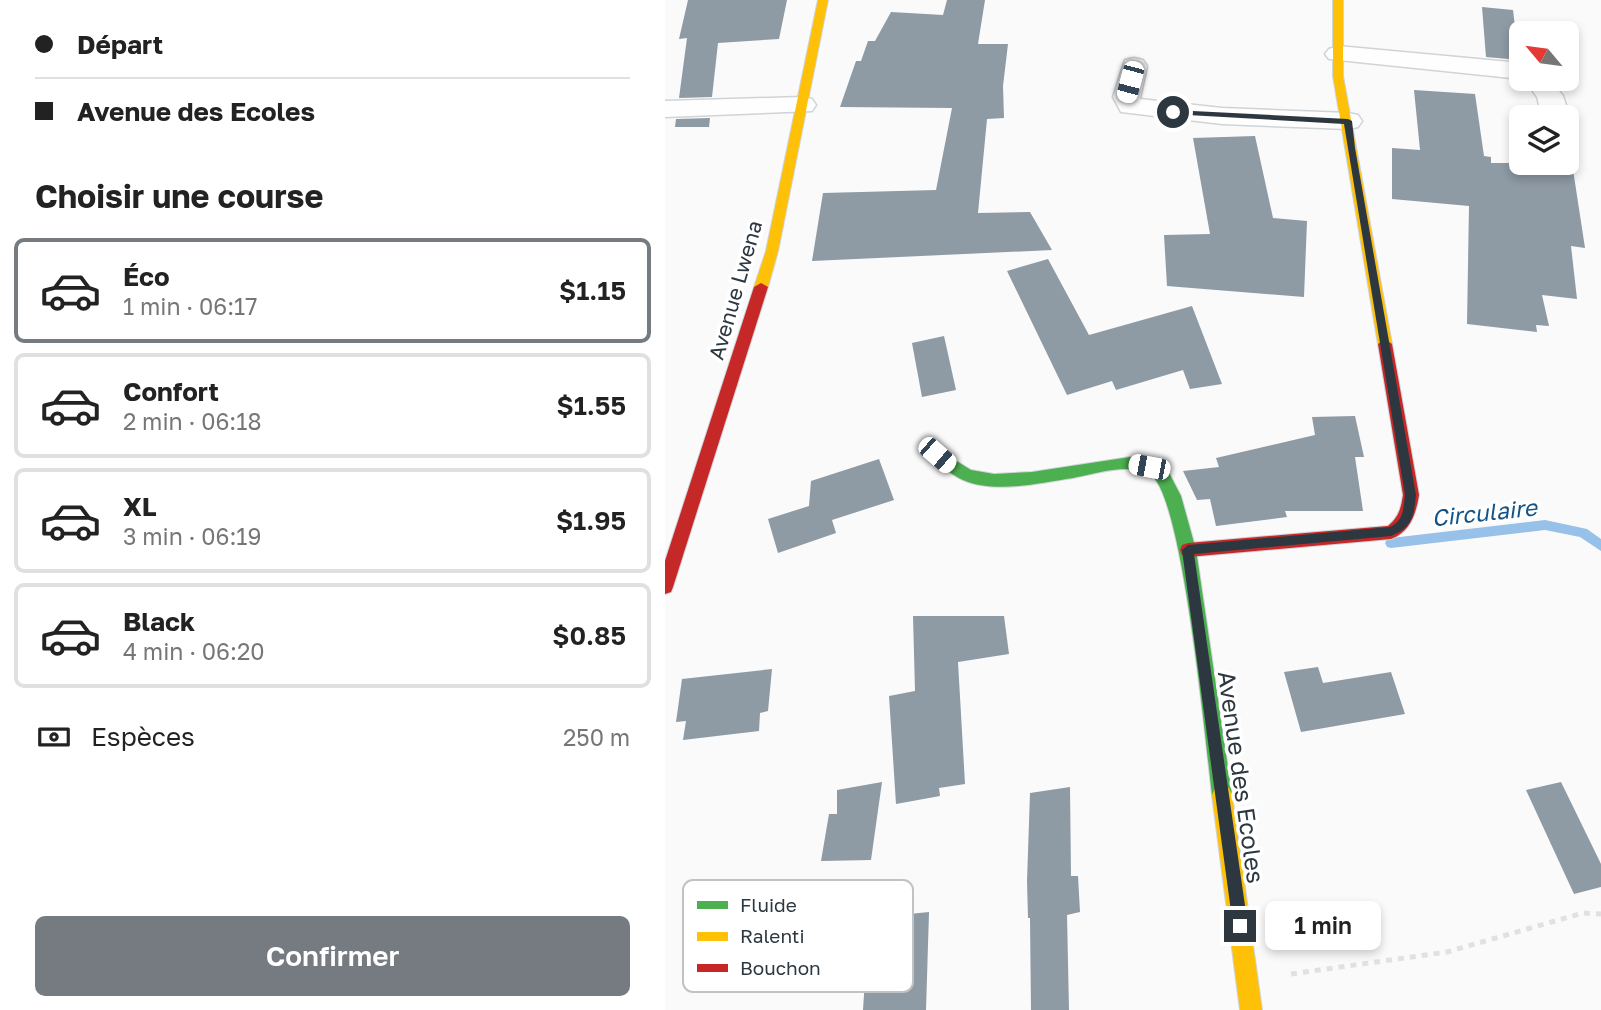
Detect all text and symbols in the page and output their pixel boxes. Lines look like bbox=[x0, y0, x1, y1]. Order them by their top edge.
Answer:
north arrow bbox=[1509, 21, 1579, 91]
map controls bbox=[1509, 21, 1579, 175]
text: Départ bbox=[77, 29, 163, 60]
car bbox=[1115, 59, 1146, 105]
text: Avenue des Ecoles bbox=[77, 96, 315, 127]
route start bbox=[1157, 96, 1189, 128]
button: layers bbox=[1509, 105, 1579, 175]
text: Choisir une course bbox=[35, 177, 323, 215]
street label: Avenue Lwena bbox=[703, 217, 767, 363]
icon: car bbox=[39, 259, 102, 322]
text: Éco bbox=[123, 261, 170, 292]
text: $1.15 bbox=[559, 275, 626, 306]
text: 1 min · 06:17 bbox=[123, 292, 257, 320]
icon: car bbox=[39, 374, 102, 437]
text: Confort bbox=[123, 376, 219, 407]
text: $1.55 bbox=[557, 390, 626, 421]
text: 2 min · 06:18 bbox=[123, 407, 261, 435]
car bbox=[915, 433, 960, 477]
car bbox=[1127, 453, 1172, 481]
icon: car bbox=[39, 489, 102, 552]
text: XL bbox=[123, 491, 157, 522]
water label: Circulaire bbox=[1430, 492, 1540, 531]
text: $1.95 bbox=[556, 505, 626, 536]
text: 3 min · 06:19 bbox=[123, 522, 261, 550]
icon: car bbox=[39, 604, 102, 667]
text: Black bbox=[123, 606, 195, 637]
text: $0.85 bbox=[552, 620, 626, 651]
text: 4 min · 06:20 bbox=[123, 637, 265, 665]
street label: Avenue des Ecoles bbox=[1213, 669, 1271, 885]
icon: cash bbox=[35, 718, 73, 756]
text: Espèces bbox=[91, 721, 195, 752]
text: 250 m bbox=[563, 723, 630, 751]
legend bbox=[683, 880, 913, 992]
text: Fluide bbox=[740, 893, 797, 916]
callout: 1 min bbox=[1265, 902, 1380, 950]
route end bbox=[1224, 910, 1256, 942]
text: 1 min bbox=[1294, 911, 1352, 939]
button: Confirmer bbox=[35, 916, 630, 996]
text: Ralenti bbox=[740, 924, 805, 947]
text: Bouchon bbox=[740, 956, 821, 979]

